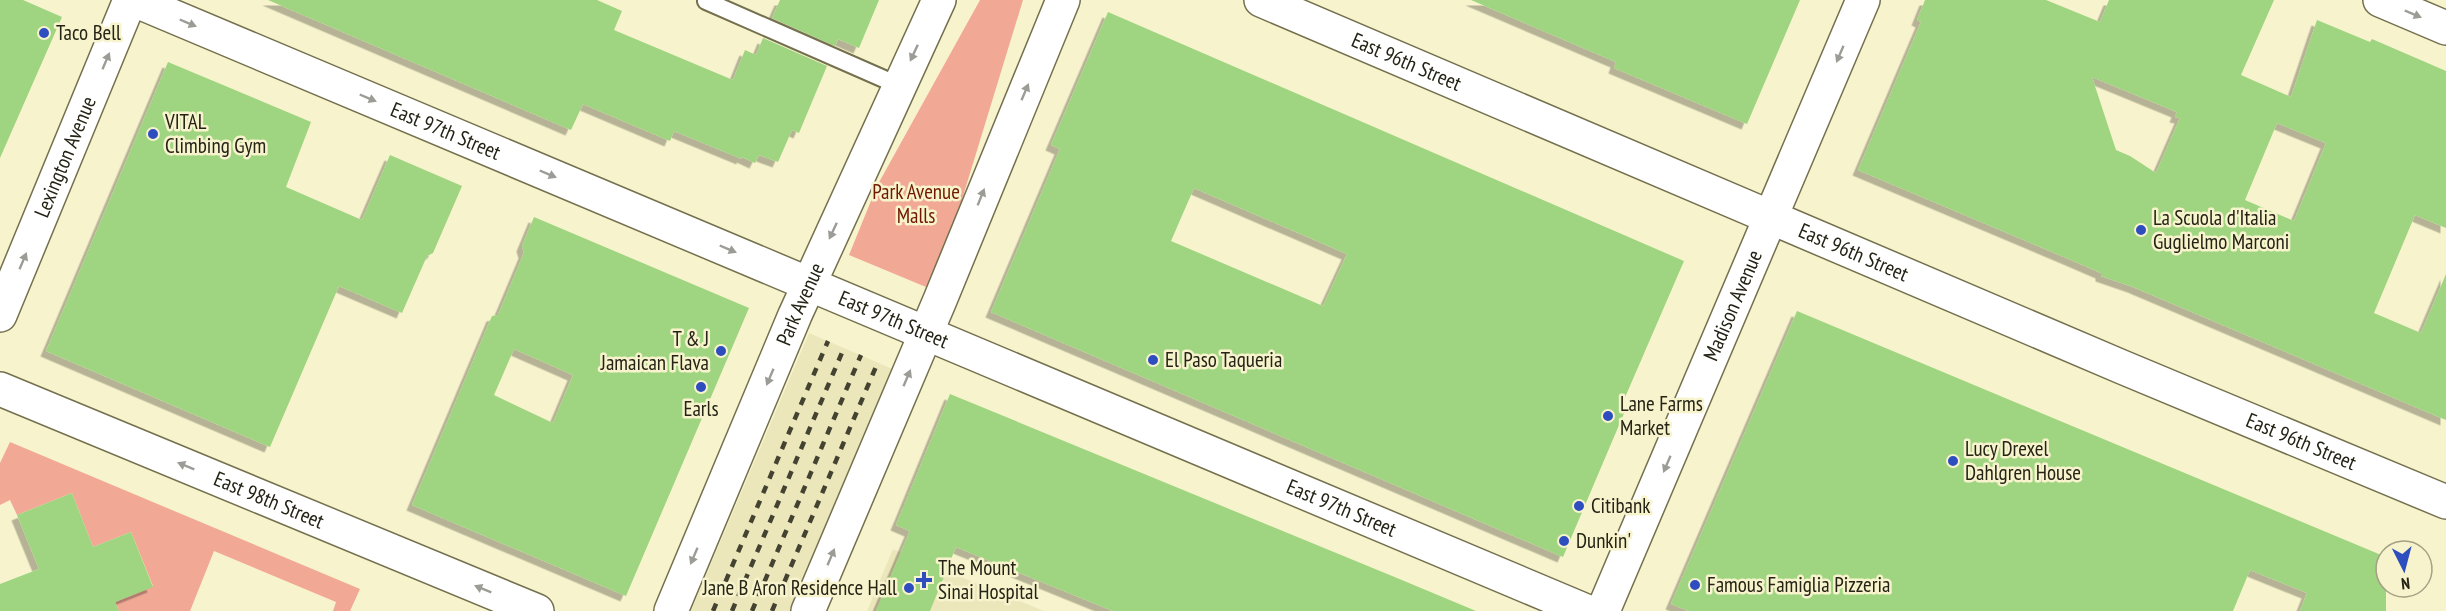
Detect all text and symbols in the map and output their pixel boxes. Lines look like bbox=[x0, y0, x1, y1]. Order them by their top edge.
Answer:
one-way arrow bbox=[2404, 10, 2422, 19]
place label: Taco Bell bbox=[56, 19, 121, 46]
one-way arrow bbox=[179, 19, 197, 28]
marker: Taco Bell bbox=[37, 26, 51, 40]
street label: East 96th Street bbox=[1348, 26, 1466, 97]
one-way arrow bbox=[910, 45, 919, 62]
one-way arrow bbox=[1835, 45, 1844, 63]
one-way arrow bbox=[101, 52, 111, 70]
one-way arrow bbox=[1020, 83, 1030, 101]
street label: Lexington Avenue bbox=[28, 92, 102, 221]
one-way arrow bbox=[359, 94, 377, 103]
street label: East 97th Street bbox=[387, 96, 505, 166]
place label: VITAL Climbing Gym bbox=[164, 108, 266, 159]
marker: VITAL Climbing Gym bbox=[146, 127, 160, 141]
one-way arrow bbox=[539, 169, 557, 179]
park label: Park Avenue Malls bbox=[872, 178, 960, 229]
one-way arrow bbox=[976, 188, 986, 206]
place label: La Scuola d'Italia Guglielmo Marconi bbox=[2153, 204, 2289, 255]
street label: East 96th Street bbox=[1795, 217, 1913, 287]
one-way arrow bbox=[829, 222, 838, 239]
marker: La Scuola d'Italia Guglielmo Marconi bbox=[2134, 223, 2148, 237]
one-way arrow bbox=[719, 244, 737, 254]
street label: Madison Avenue bbox=[1697, 246, 1768, 365]
one-way arrow bbox=[18, 251, 28, 269]
street label: Park Avenue bbox=[770, 258, 830, 349]
street label: East 97th Street bbox=[835, 284, 953, 354]
place label: T & J Jamaican Flava bbox=[600, 325, 709, 376]
marker: T & J Jamaican Flava bbox=[714, 344, 728, 358]
place label: El Paso Taqueria bbox=[1165, 346, 1282, 373]
marker: El Paso Taqueria bbox=[1146, 353, 1160, 367]
one-way arrow bbox=[765, 368, 774, 385]
one-way arrow bbox=[902, 368, 912, 386]
marker: Earls bbox=[694, 380, 708, 394]
place label: Lane Farms Market bbox=[1620, 390, 1703, 441]
place label: Earls bbox=[683, 395, 719, 422]
street label: East 96th Street bbox=[2242, 406, 2361, 476]
marker: Lane Farms Market bbox=[1601, 409, 1615, 423]
place label: Lucy Drexel Dahlgren House bbox=[1965, 435, 2081, 486]
marker: Lucy Drexel Dahlgren House bbox=[1946, 454, 1960, 468]
one-way arrow bbox=[1662, 455, 1672, 473]
one-way arrow bbox=[177, 461, 195, 470]
street label: East 98th Street bbox=[210, 465, 328, 535]
street label: East 97th Street bbox=[1283, 473, 1401, 543]
place label: Citibank bbox=[1591, 492, 1650, 519]
marker: Citibank bbox=[1572, 499, 1586, 513]
place label: Dunkin' bbox=[1576, 527, 1631, 554]
marker: Dunkin' bbox=[1557, 534, 1571, 548]
north arrow bbox=[2374, 539, 2434, 599]
one-way arrow bbox=[689, 548, 699, 566]
one-way arrow bbox=[827, 548, 836, 566]
place label: The Mount Sinai Hospital bbox=[938, 554, 1038, 605]
marker: The Mount Sinai Hospital bbox=[915, 571, 933, 589]
place label: Famous Famiglia Pizzeria bbox=[1707, 571, 1890, 598]
place label: Jane B Aron Residence Hall bbox=[702, 574, 897, 601]
text: N bbox=[2400, 574, 2411, 594]
marker: Famous Famiglia Pizzeria bbox=[1688, 578, 1702, 592]
marker: Jane B Aron Residence Hall bbox=[902, 581, 916, 595]
one-way arrow bbox=[474, 584, 492, 593]

